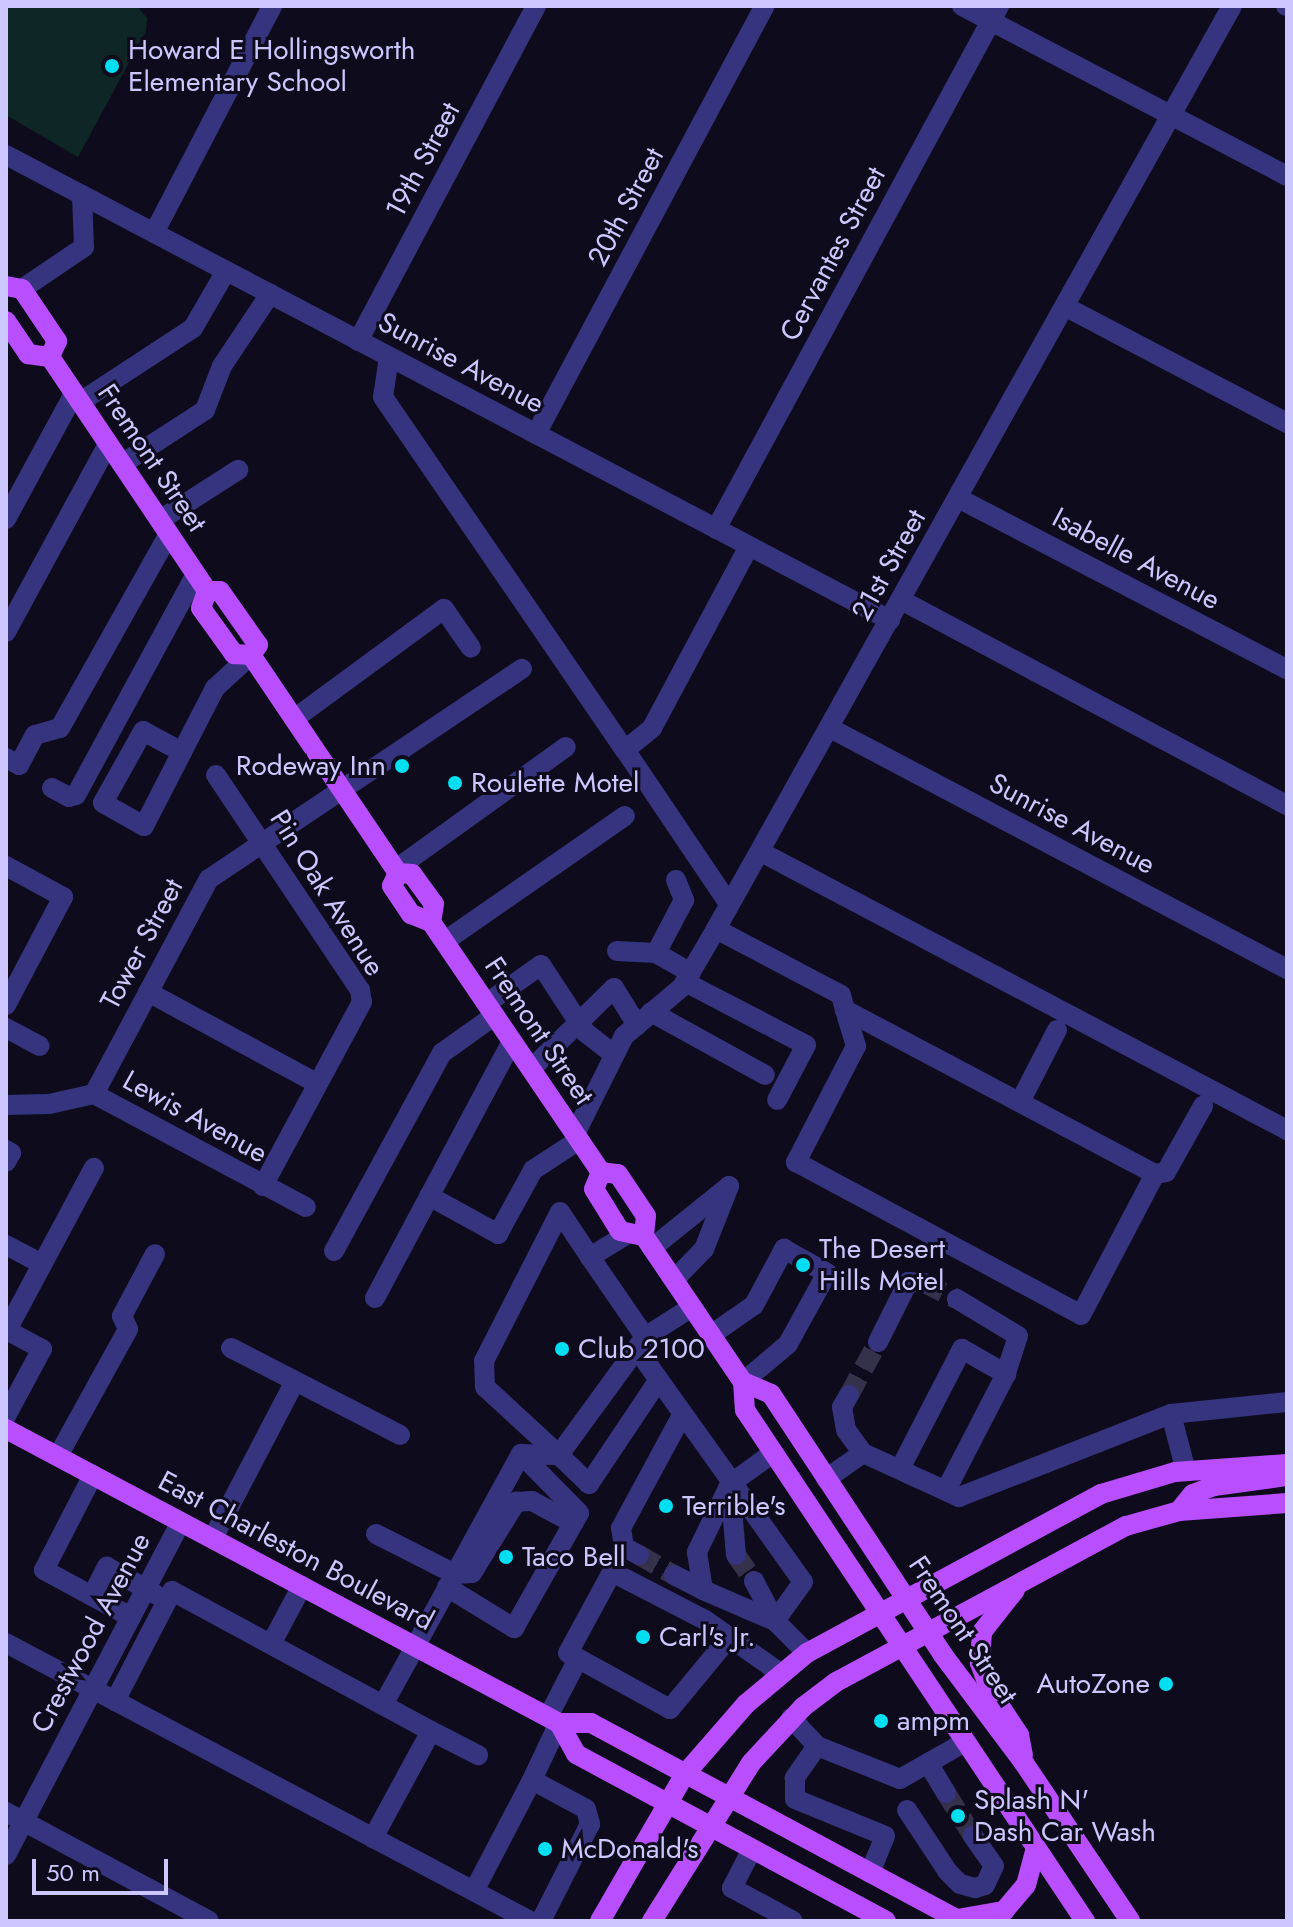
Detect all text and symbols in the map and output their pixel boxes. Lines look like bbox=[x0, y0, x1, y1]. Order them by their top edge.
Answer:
place label: Howard E Hollingsworth Elementary School bbox=[128, 33, 415, 99]
marker: Howard E Hollingsworth Elementary School bbox=[103, 57, 121, 75]
street label: 19th Street bbox=[379, 97, 467, 223]
street label: 20th Street bbox=[581, 142, 671, 272]
street label: Cervantes Street bbox=[773, 161, 893, 347]
street label: Sunrise Avenue bbox=[372, 305, 550, 421]
street label: Fremont Street bbox=[90, 378, 214, 538]
street label: Isabelle Avenue bbox=[1046, 501, 1226, 617]
street label: 21st Street bbox=[845, 504, 933, 626]
place label: Rodeway Inn bbox=[236, 749, 386, 783]
marker: Rodeway Inn bbox=[393, 757, 411, 775]
place label: Roulette Motel bbox=[471, 766, 639, 800]
street label: Sunrise Avenue bbox=[983, 766, 1161, 882]
marker: Roulette Motel bbox=[446, 774, 464, 792]
street label: Pin Oak Avenue bbox=[263, 804, 391, 982]
street label: Tower Street bbox=[94, 873, 190, 1015]
street label: Fremont Street bbox=[477, 951, 601, 1111]
street label: Lewis Avenue bbox=[117, 1064, 273, 1170]
place label: The Desert Hills Motel bbox=[819, 1232, 945, 1298]
marker: The Desert Hills Motel bbox=[794, 1256, 812, 1274]
place label: Club 2100 bbox=[578, 1332, 705, 1366]
marker: Club 2100 bbox=[553, 1340, 571, 1358]
street label: East Charleston Boulevard bbox=[153, 1464, 439, 1638]
place label: Terrible's bbox=[682, 1489, 786, 1523]
marker: Terrible's bbox=[657, 1497, 675, 1515]
street label: Crestwood Avenue bbox=[24, 1527, 158, 1739]
place label: Taco Bell bbox=[522, 1540, 626, 1574]
marker: Taco Bell bbox=[497, 1548, 515, 1566]
street label: Fremont Street bbox=[901, 1550, 1025, 1710]
place label: Carl's Jr. bbox=[659, 1620, 756, 1654]
marker: Carl's Jr. bbox=[634, 1628, 652, 1646]
place label: AutoZone bbox=[1037, 1667, 1150, 1701]
marker: AutoZone bbox=[1157, 1675, 1175, 1693]
place label: ampm bbox=[897, 1704, 970, 1738]
marker: ampm bbox=[872, 1712, 890, 1730]
place label: Splash N' Dash Car Wash bbox=[974, 1783, 1156, 1849]
marker: Splash N' Dash Car Wash bbox=[949, 1807, 967, 1825]
place label: McDonald's bbox=[561, 1832, 698, 1866]
marker: McDonald's bbox=[536, 1840, 554, 1858]
scale bar bbox=[36, 1843, 172, 1893]
text: 50 m bbox=[46, 1855, 100, 1890]

